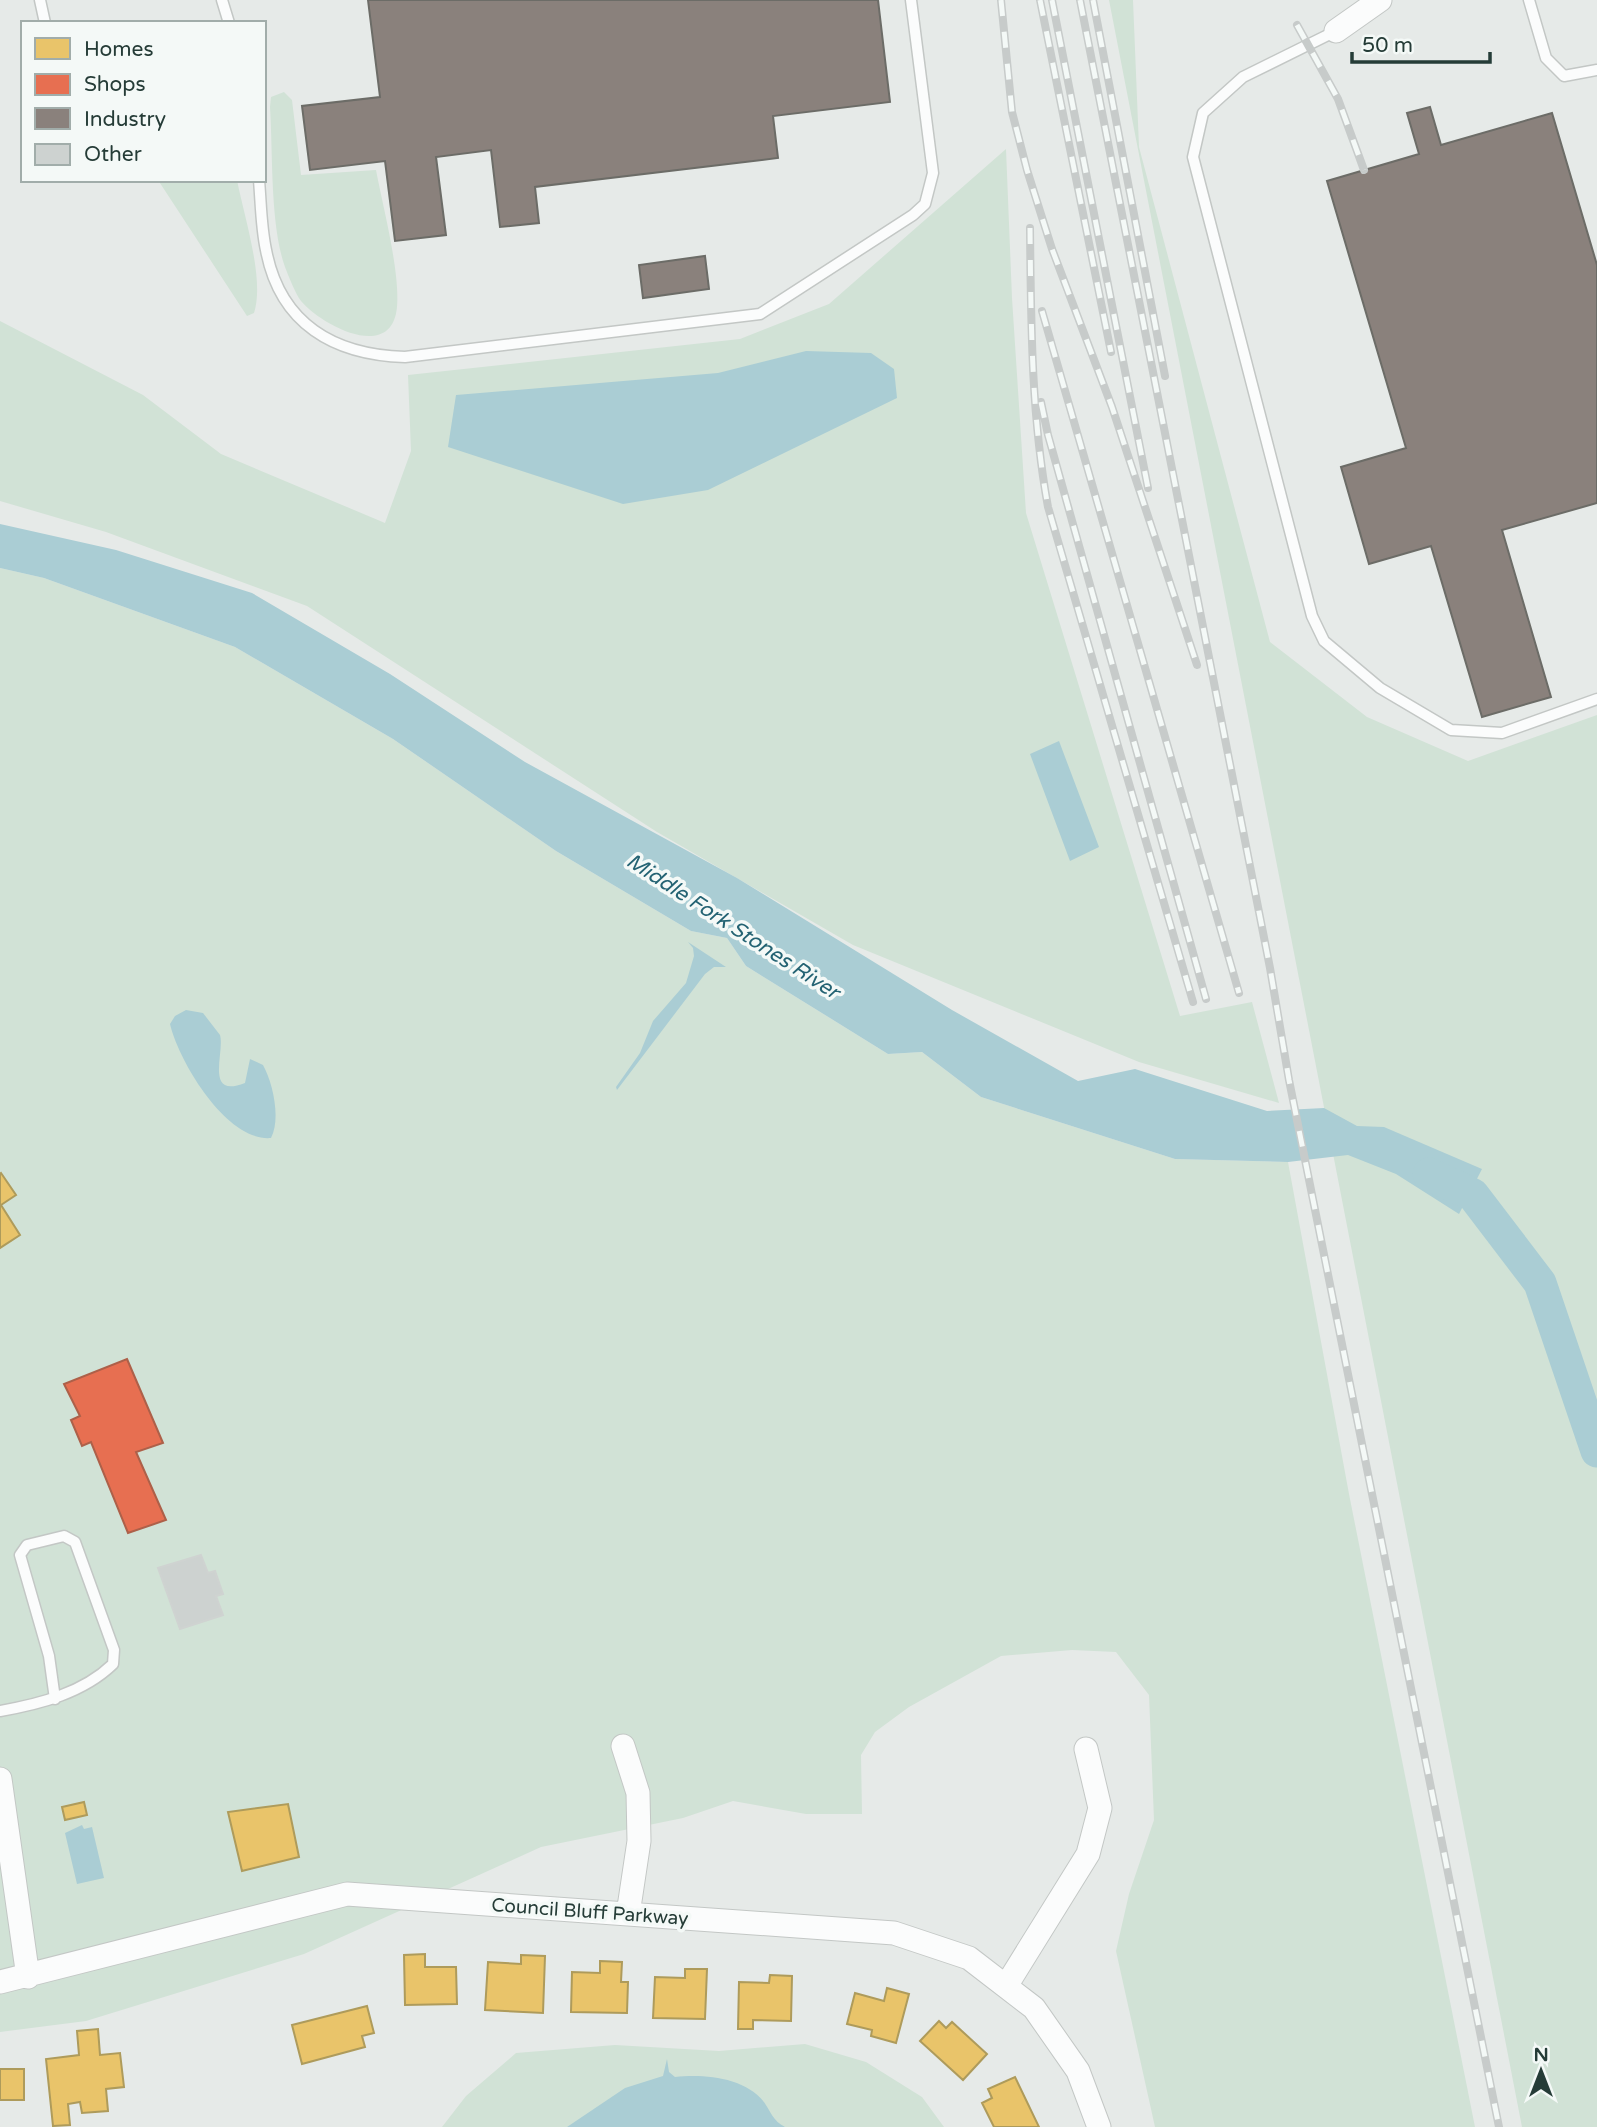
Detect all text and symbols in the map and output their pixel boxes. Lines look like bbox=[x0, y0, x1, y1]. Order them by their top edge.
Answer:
legend bbox=[21, 21, 266, 182]
scale bar bbox=[1352, 21, 1490, 65]
text: 50 m bbox=[1362, 33, 1413, 58]
text: Homes bbox=[84, 37, 154, 62]
text: Shops bbox=[84, 72, 146, 97]
text: Industry bbox=[84, 107, 166, 132]
text: Other bbox=[84, 142, 142, 167]
water label: Middle Fork Stones River bbox=[622, 848, 846, 1006]
street label: Council Bluff Parkway bbox=[491, 1894, 689, 1930]
north arrow bbox=[1506, 2036, 1576, 2106]
text: N bbox=[1533, 2044, 1549, 2066]

